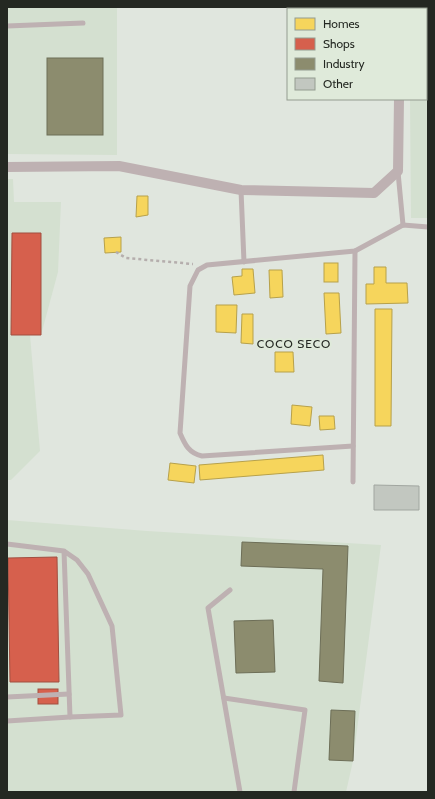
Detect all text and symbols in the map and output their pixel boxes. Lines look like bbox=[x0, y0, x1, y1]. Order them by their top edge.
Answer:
legend bbox=[287, 8, 427, 100]
text: Homes bbox=[323, 16, 360, 31]
text: Shops bbox=[323, 36, 355, 51]
text: Industry bbox=[323, 56, 364, 71]
text: Other bbox=[323, 76, 353, 91]
district label: COCO SECO bbox=[257, 336, 331, 351]

